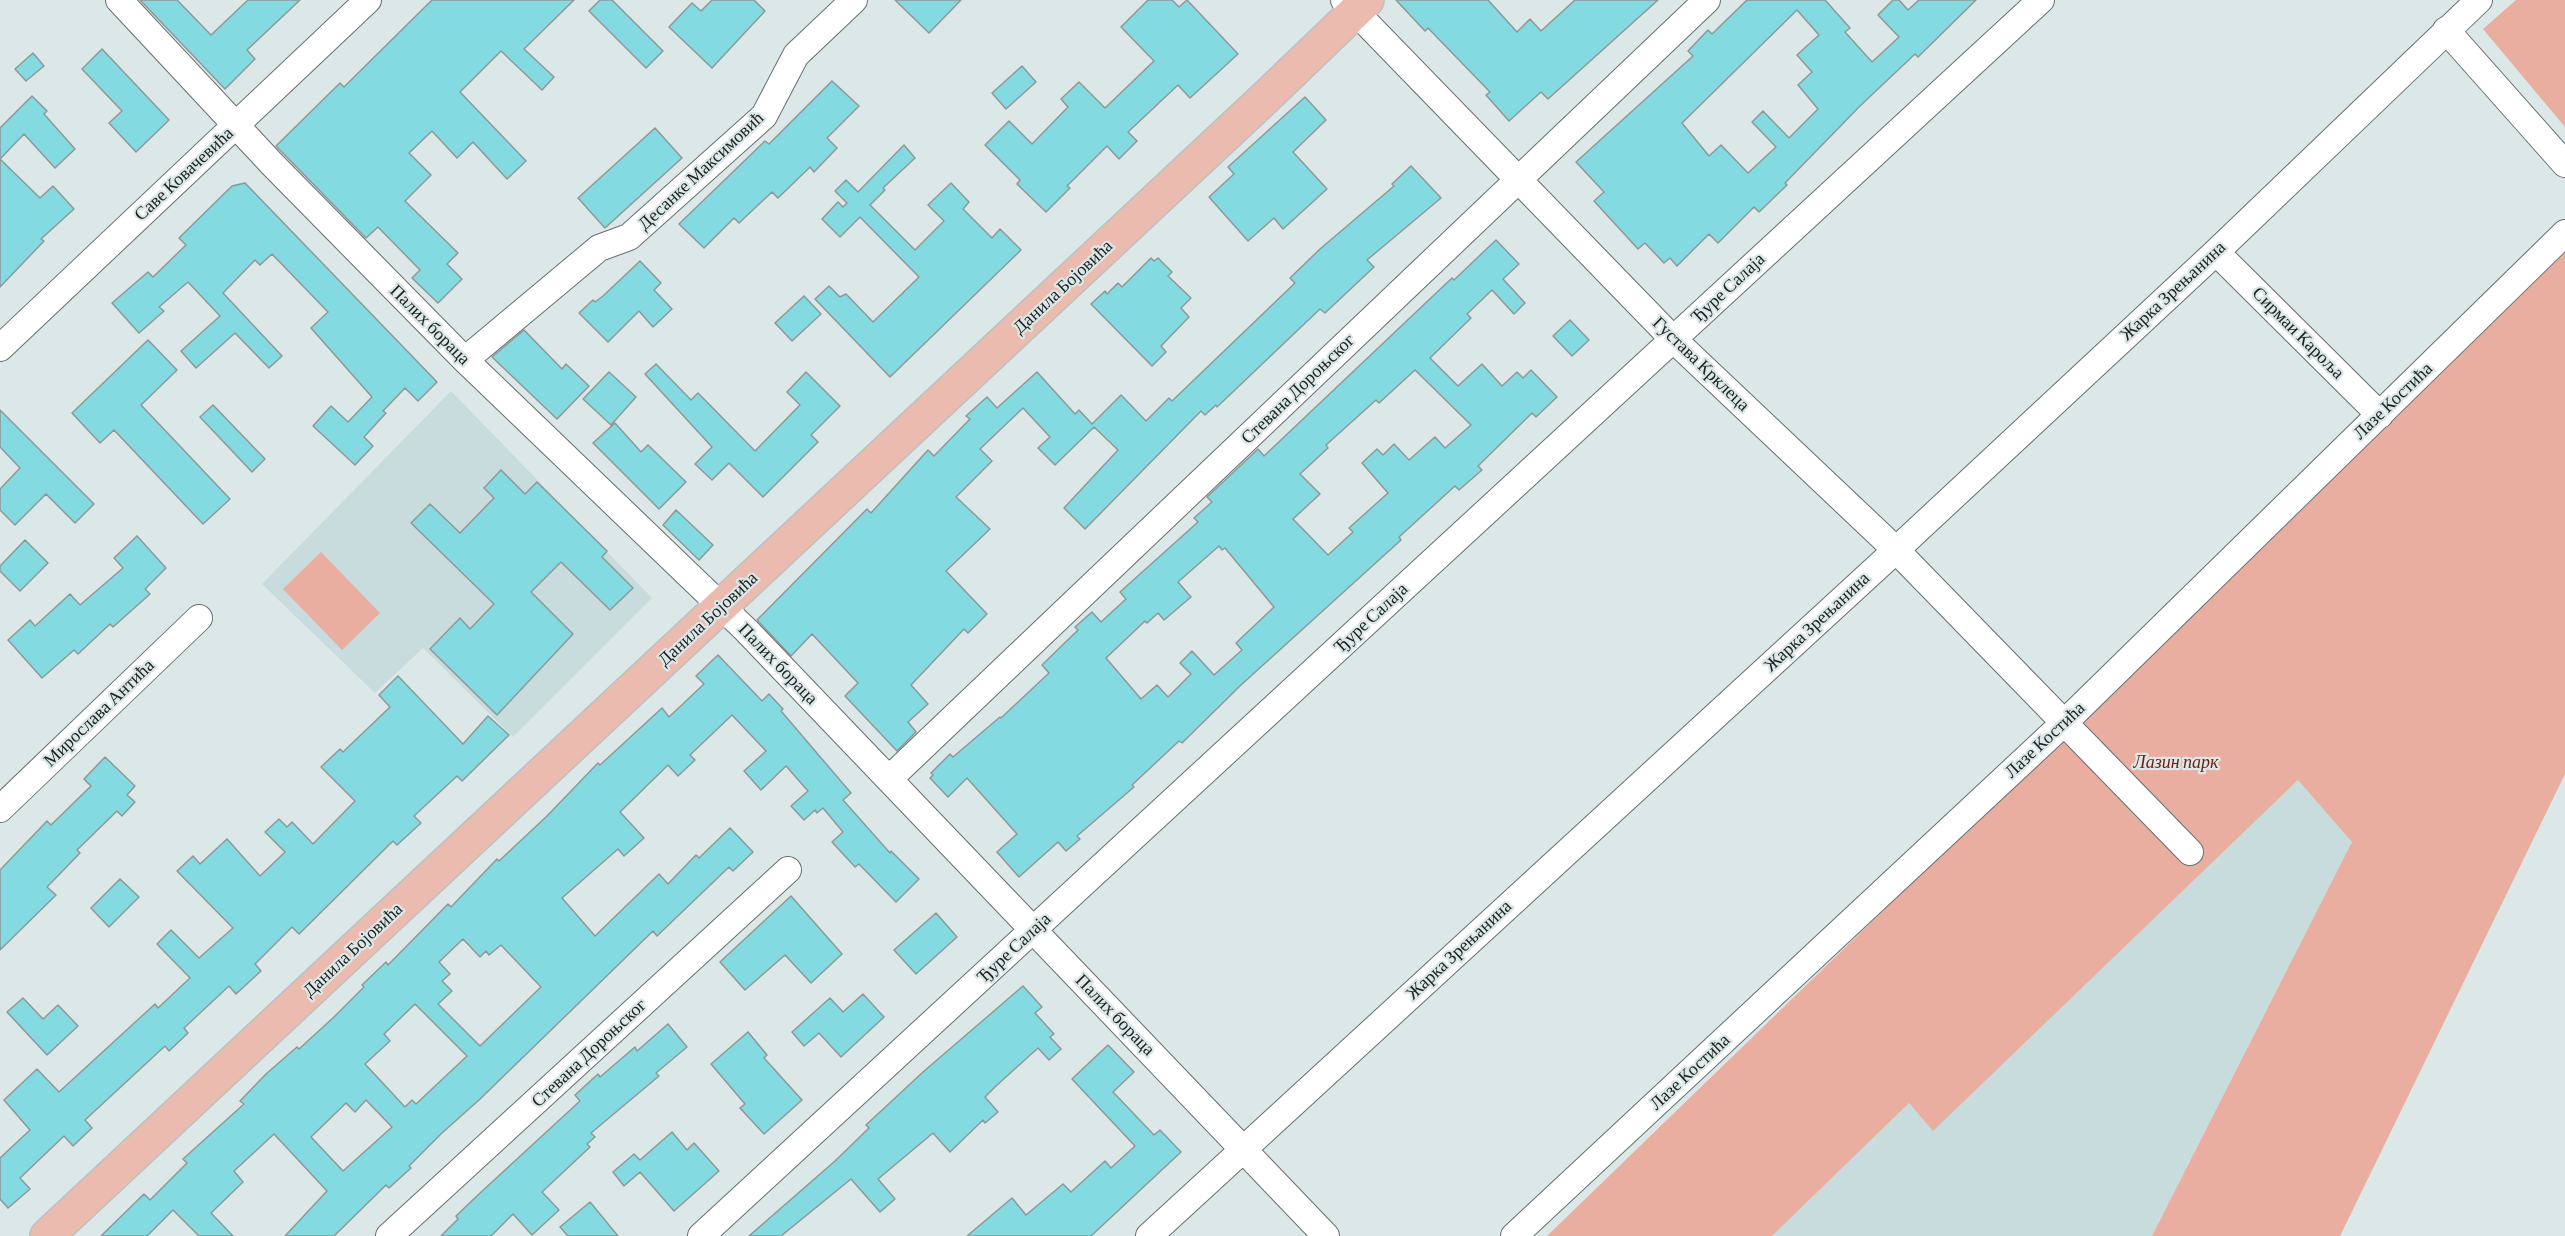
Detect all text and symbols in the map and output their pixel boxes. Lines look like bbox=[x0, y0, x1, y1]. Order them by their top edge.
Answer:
street label: Десанке Максимовић bbox=[634, 107, 768, 235]
street label: Саве Ковачевића bbox=[130, 123, 238, 225]
street label: Данила Бојовића bbox=[1009, 235, 1117, 339]
street label: Жарка Зрењанина bbox=[2116, 237, 2230, 345]
street label: Ђуре Салаја bbox=[1687, 248, 1769, 328]
street label: Палих бораца bbox=[385, 280, 475, 370]
street label: Сирмаи Кароља bbox=[2247, 282, 2349, 384]
street label: Густава Крклеца bbox=[1648, 312, 1754, 416]
street label: Стевана Дороњског bbox=[1237, 329, 1359, 449]
street label: Лазе Костића bbox=[2349, 358, 2437, 444]
street label: Данила Бојовића bbox=[654, 567, 762, 671]
street label: Жарка Зрењанина bbox=[1760, 568, 1874, 676]
street label: Ђуре Салаја bbox=[1330, 578, 1412, 658]
street label: Палих бораца bbox=[734, 619, 822, 709]
street label: Мирослава Антића bbox=[39, 655, 159, 771]
street label: Лазе Костића bbox=[2000, 697, 2090, 783]
park label: Лазин парк bbox=[2134, 751, 2218, 773]
street label: Жарка Зрењанина bbox=[1402, 896, 1516, 1004]
street label: Данила Бојовића bbox=[299, 898, 407, 1002]
street label: Ђуре Салаја bbox=[973, 908, 1055, 988]
street label: Палих бораца bbox=[1071, 970, 1159, 1060]
street label: Стевана Дороњског bbox=[527, 994, 651, 1112]
street label: Лазе Костића bbox=[1645, 1029, 1735, 1115]

